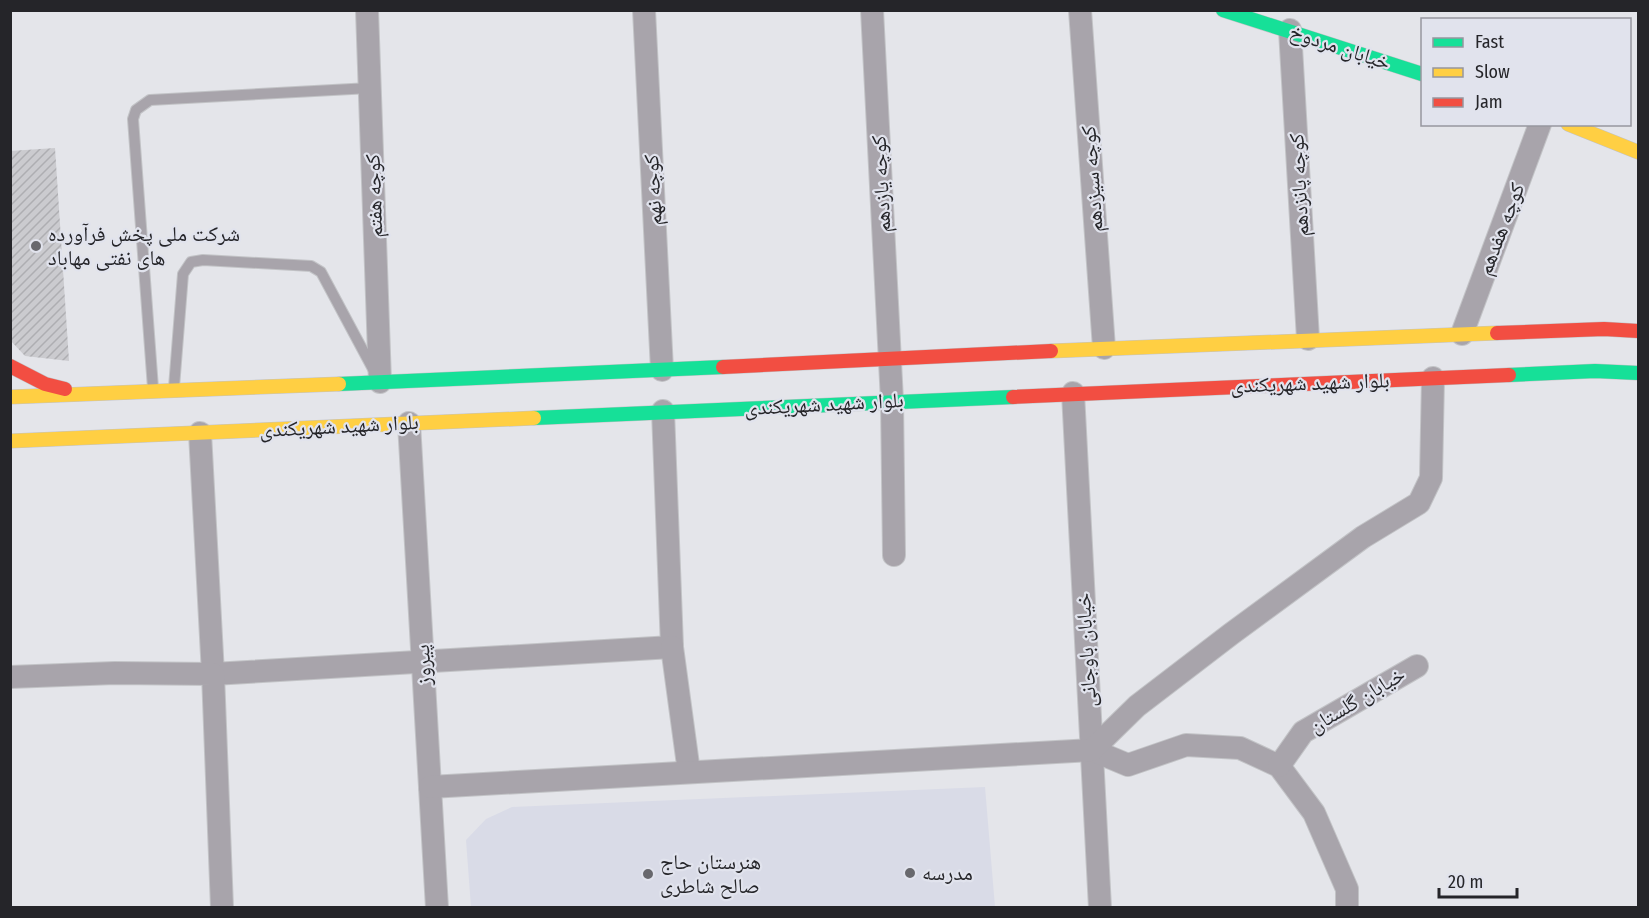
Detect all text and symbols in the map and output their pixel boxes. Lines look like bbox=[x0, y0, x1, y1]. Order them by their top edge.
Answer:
street label: خیابان مردوخ bbox=[1286, 18, 1394, 76]
legend bbox=[1421, 18, 1631, 126]
text: Fast bbox=[1475, 31, 1504, 53]
text: Slow bbox=[1475, 61, 1510, 83]
text: Jam bbox=[1475, 91, 1503, 113]
street label: کوچه سیزدهم bbox=[1075, 125, 1110, 233]
street label: کوچه پانزدهم bbox=[1283, 132, 1316, 237]
street label: کوچه یازدهم bbox=[865, 134, 898, 233]
street label: کوچه هفتم bbox=[360, 153, 389, 238]
street label: کوچه نهم bbox=[638, 153, 669, 226]
street label: کوچه هفدهم bbox=[1472, 179, 1532, 279]
place label: شرکت ملی پخش فرآورده های نفتی مهاباد bbox=[48, 221, 240, 271]
marker: شرکت ملی پخش فرآورده های نفتی مهاباد bbox=[29, 239, 43, 253]
street label: بلوار شهید شهریکندی bbox=[1230, 367, 1390, 399]
street label: بلوار شهید شهریکندی bbox=[744, 387, 904, 421]
street label: بلوار شهید شهریکندی bbox=[259, 409, 419, 443]
street label: خیابان باوجانی bbox=[1070, 592, 1102, 708]
street label: پیروز bbox=[409, 644, 437, 687]
street label: خیابان گلستان bbox=[1304, 661, 1410, 739]
place label: هنرستان حاج صالح شاطری bbox=[660, 849, 761, 899]
place label: مدرسه bbox=[922, 860, 973, 886]
scale bar bbox=[1439, 861, 1517, 899]
marker: مدرسه bbox=[903, 866, 917, 880]
marker: هنرستان حاج صالح شاطری bbox=[641, 867, 655, 881]
text: 20 m bbox=[1448, 871, 1483, 893]

